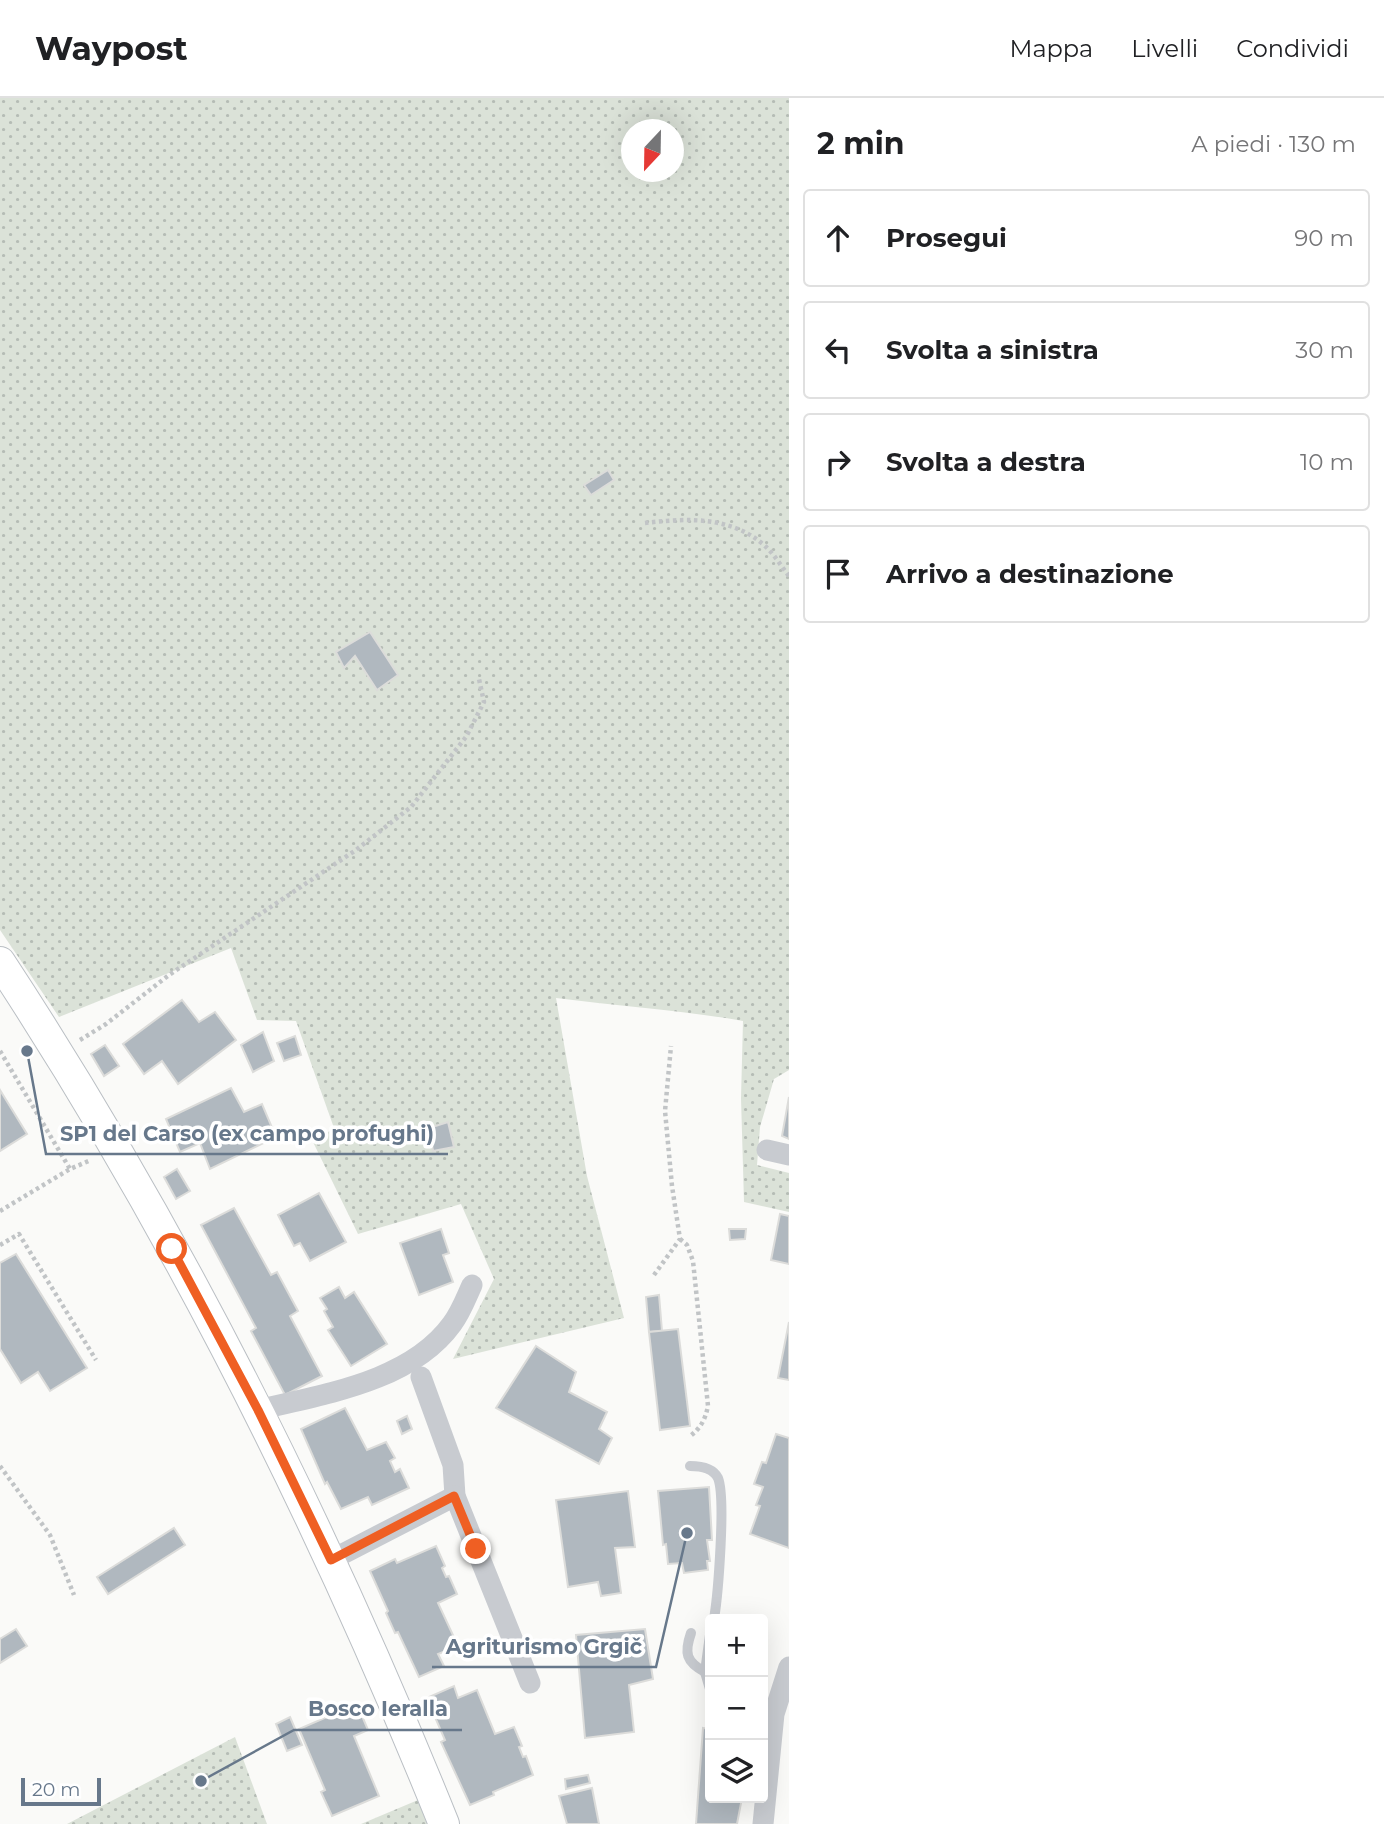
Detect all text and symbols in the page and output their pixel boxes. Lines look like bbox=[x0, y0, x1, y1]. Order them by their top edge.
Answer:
text: Waypost bbox=[35, 28, 188, 68]
text: Mappa bbox=[1010, 34, 1093, 63]
text: Livelli bbox=[1131, 34, 1198, 63]
text: Condividi bbox=[1236, 34, 1349, 63]
north arrow bbox=[621, 119, 684, 182]
text: 2 min bbox=[817, 125, 904, 162]
text: A piedi · 130 m bbox=[1191, 130, 1356, 158]
icon: ahead bbox=[819, 219, 857, 257]
text: Prosegui bbox=[886, 222, 1007, 254]
text: 90 m bbox=[1294, 224, 1354, 252]
icon: left bbox=[819, 331, 857, 369]
text: Svolta a sinistra bbox=[886, 334, 1099, 366]
text: 30 m bbox=[1295, 336, 1354, 364]
icon: right bbox=[819, 443, 857, 481]
text: Svolta a destra bbox=[886, 446, 1086, 478]
text: 10 m bbox=[1300, 448, 1354, 476]
icon: arrive bbox=[819, 555, 857, 593]
text: Arrivo a destinazione bbox=[886, 558, 1174, 590]
callout: SP1 del Carso (ex campo profughi) bbox=[46, 1112, 448, 1154]
text: SP1 del Carso (ex campo profughi) bbox=[60, 1121, 434, 1146]
route start bbox=[156, 1233, 187, 1264]
route end bbox=[460, 1533, 491, 1564]
map controls bbox=[705, 1614, 768, 1803]
button: + bbox=[705, 1614, 768, 1677]
callout: Agriturismo Grgič bbox=[432, 1625, 656, 1667]
text: Agriturismo Grgič bbox=[445, 1634, 643, 1659]
button: − bbox=[705, 1677, 768, 1740]
callout: Bosco Ieralla bbox=[294, 1688, 462, 1730]
text: Bosco Ieralla bbox=[308, 1696, 448, 1721]
button: layers bbox=[705, 1740, 768, 1803]
scale bar bbox=[21, 1775, 102, 1807]
text: 20 m bbox=[32, 1778, 80, 1801]

